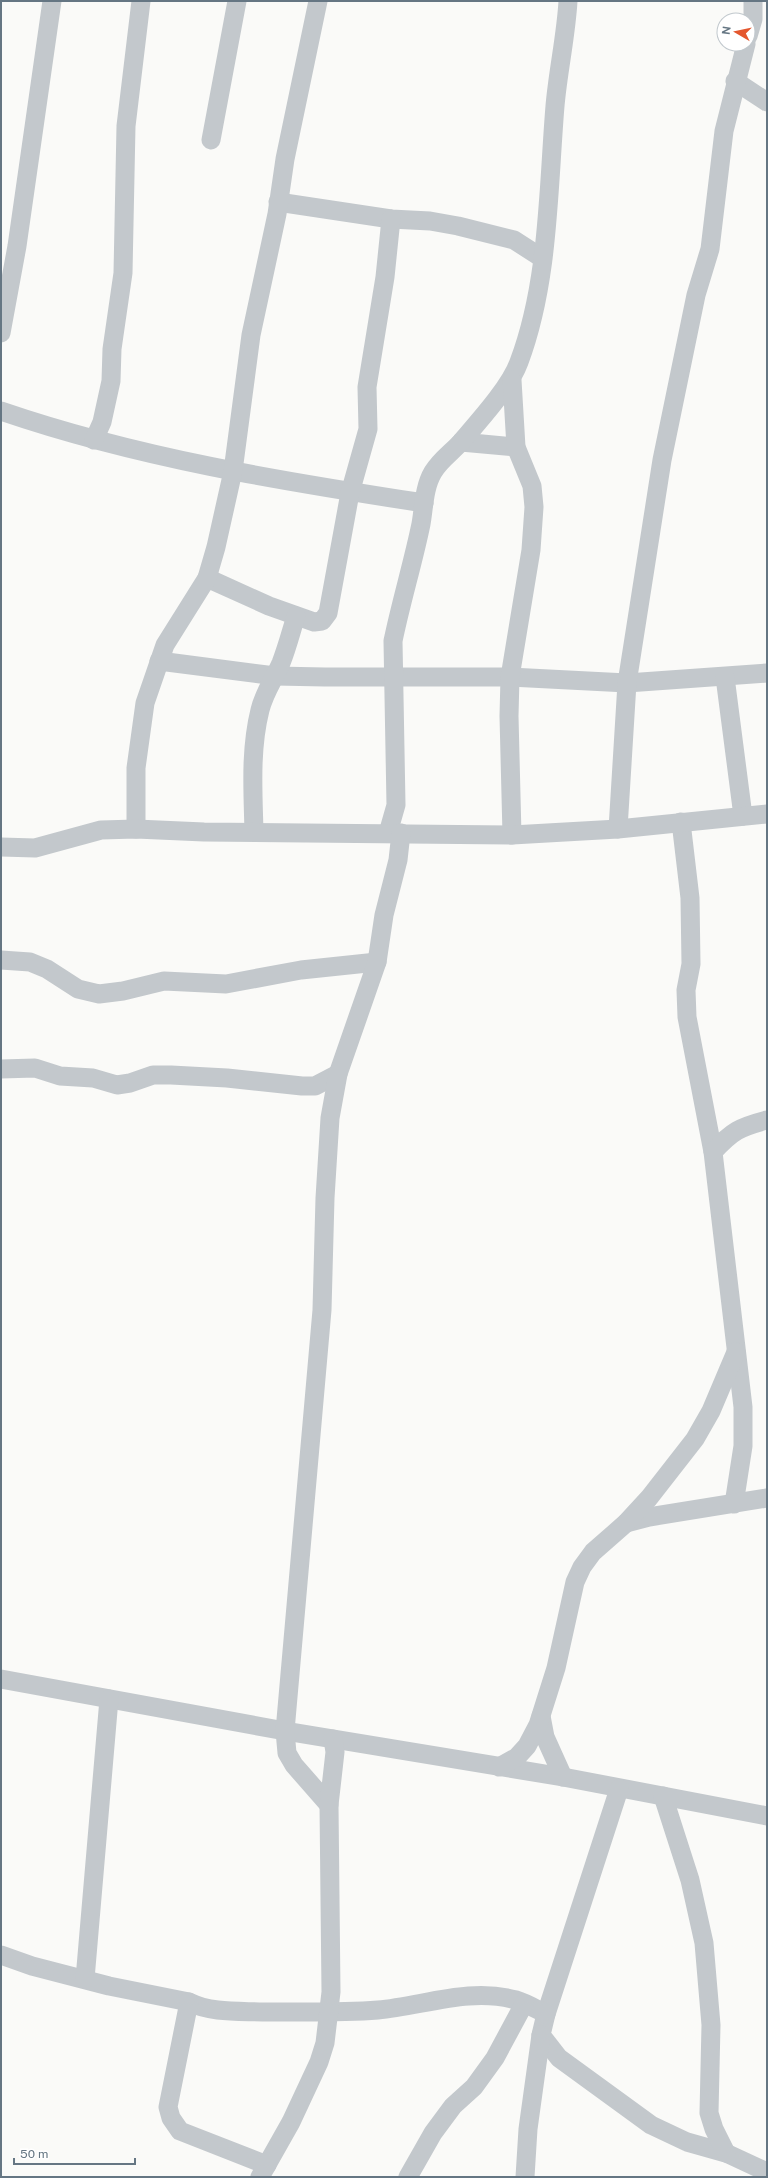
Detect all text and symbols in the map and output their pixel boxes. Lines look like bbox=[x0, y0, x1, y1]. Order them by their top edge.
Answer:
north arrow bbox=[716, 12, 756, 52]
text: N bbox=[720, 25, 733, 36]
scale bar bbox=[14, 2140, 135, 2166]
text: 50 m bbox=[20, 2147, 48, 2161]

